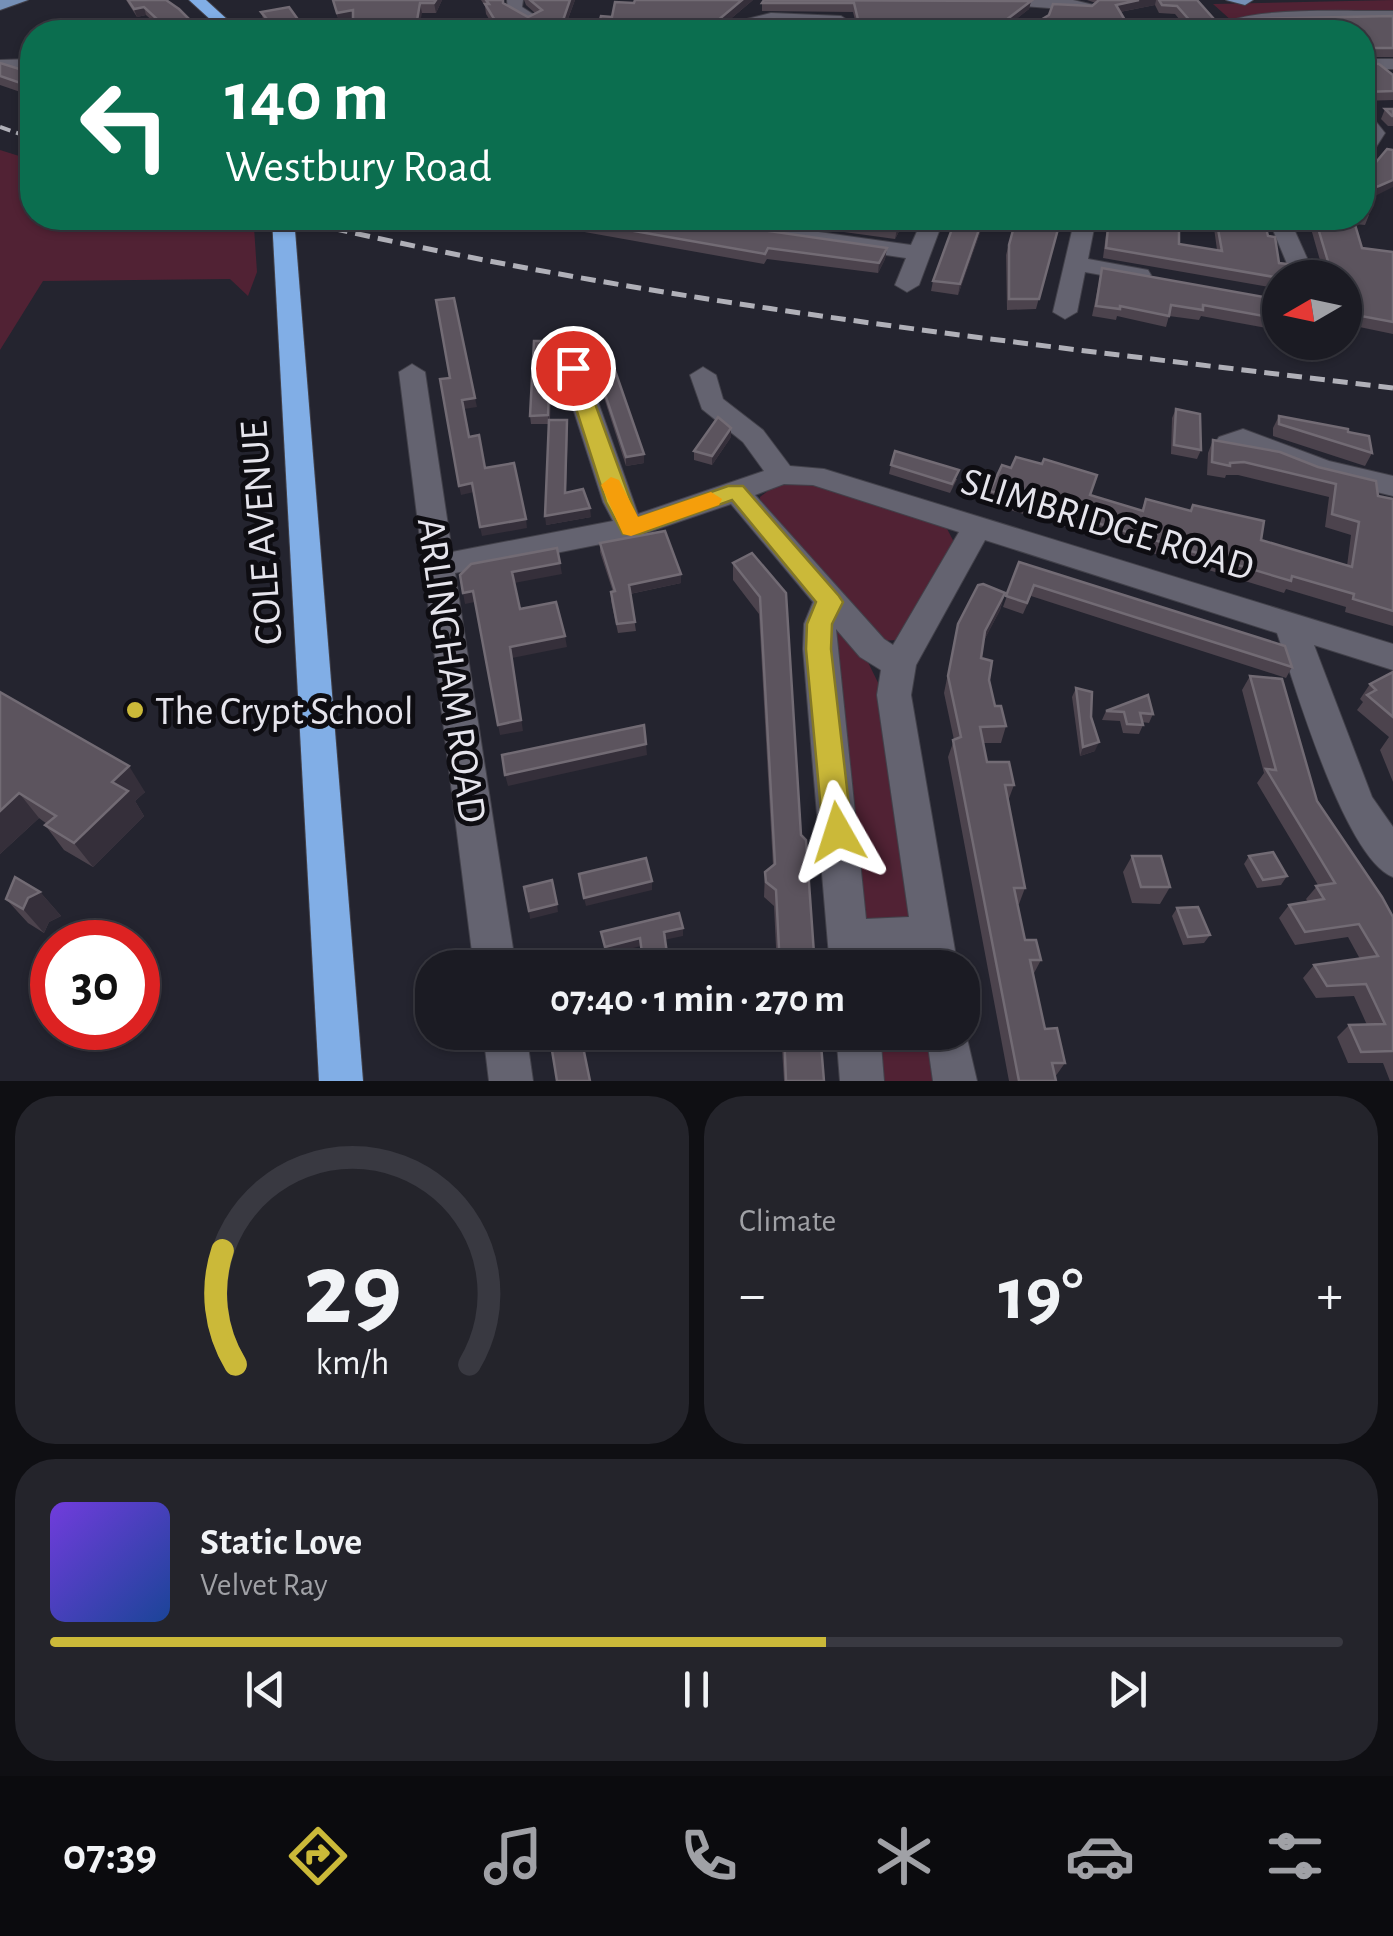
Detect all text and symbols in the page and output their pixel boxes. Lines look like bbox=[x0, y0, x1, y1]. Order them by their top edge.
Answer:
icon: left bbox=[60, 60, 190, 190]
text: 140 m bbox=[225, 63, 389, 133]
text: Westbury Road bbox=[225, 145, 492, 190]
north arrow bbox=[1262, 260, 1362, 360]
map controls bbox=[1262, 260, 1362, 360]
pin bbox=[531, 326, 616, 411]
icon: arrive bbox=[546, 341, 601, 396]
street label: COLE AVENUE bbox=[234, 420, 290, 646]
street label: SLIMBRIDGE ROAD bbox=[956, 461, 1258, 588]
street label: ARLINGHAM ROAD bbox=[410, 515, 492, 825]
place label: The Crypt School bbox=[155, 692, 414, 732]
marker: The Crypt School bbox=[124, 699, 146, 721]
position arrow bbox=[786, 780, 890, 884]
speed limit sign: 30 bbox=[30, 920, 160, 1050]
text: 07:40 · 1 min · 270 m bbox=[550, 981, 845, 1019]
text: Climate bbox=[739, 1205, 836, 1237]
text: 29 bbox=[302, 1239, 402, 1343]
text: 19° bbox=[998, 1258, 1084, 1333]
text: − bbox=[739, 1268, 765, 1323]
text: + bbox=[1317, 1268, 1343, 1323]
text: km/h bbox=[315, 1345, 389, 1381]
text: Static Love bbox=[200, 1524, 362, 1562]
text: Velvet Ray bbox=[200, 1569, 328, 1601]
icon: previous bbox=[238, 1662, 293, 1717]
icon: pause bbox=[669, 1662, 724, 1717]
icon: next bbox=[1100, 1662, 1155, 1717]
icon: directions bbox=[283, 1821, 353, 1891]
icon: music bbox=[478, 1821, 548, 1891]
icon: phone bbox=[674, 1821, 744, 1891]
icon: climate bbox=[869, 1821, 939, 1891]
icon: car bbox=[1065, 1821, 1135, 1891]
icon: filters bbox=[1260, 1821, 1330, 1891]
text: 07:39 bbox=[63, 1833, 157, 1878]

